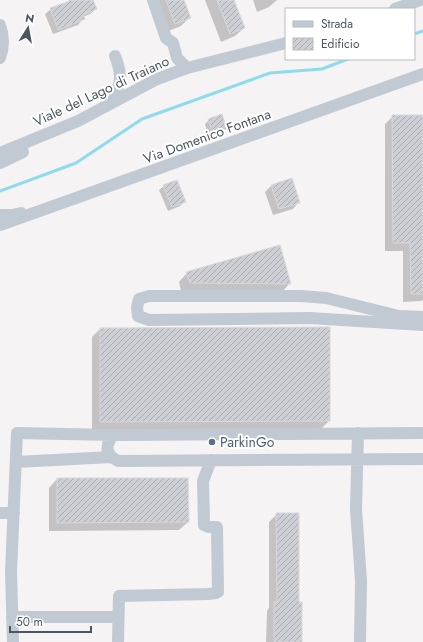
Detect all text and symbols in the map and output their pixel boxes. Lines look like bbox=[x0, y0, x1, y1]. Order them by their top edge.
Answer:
north arrow bbox=[8, 8, 48, 48]
legend bbox=[285, 8, 415, 60]
text: N bbox=[24, 9, 36, 27]
text: Strada bbox=[321, 15, 353, 33]
text: Edificio bbox=[321, 35, 360, 53]
street label: Viale del Lago di Traiano bbox=[30, 51, 173, 131]
street label: Via Domenico Fontana bbox=[140, 104, 274, 168]
place label: ParkinGo bbox=[220, 432, 275, 452]
marker: ParkinGo bbox=[207, 437, 217, 447]
scale bar bbox=[10, 608, 91, 634]
text: 50 m bbox=[16, 613, 43, 631]

